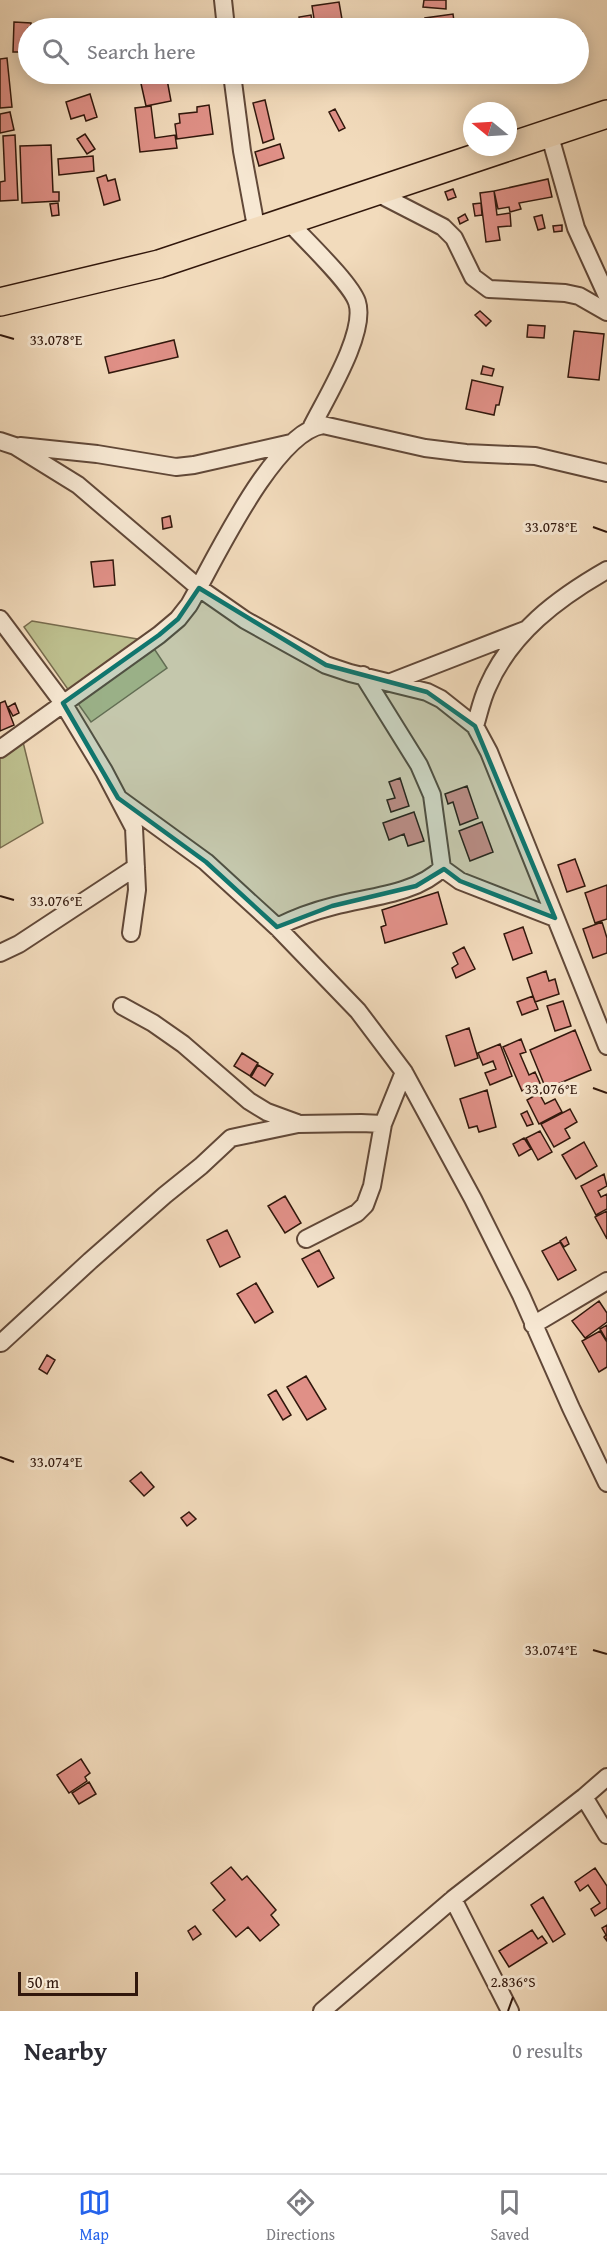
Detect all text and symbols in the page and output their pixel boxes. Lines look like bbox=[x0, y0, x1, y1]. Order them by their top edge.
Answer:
search box bbox=[18, 18, 589, 84]
icon: search bbox=[39, 35, 72, 68]
text: Search here bbox=[87, 35, 196, 67]
north arrow bbox=[463, 102, 517, 156]
text: 33.078°E bbox=[30, 329, 83, 350]
text: 33.078°E bbox=[525, 516, 578, 537]
text: 33.076°E bbox=[30, 890, 83, 911]
text: 33.076°E bbox=[525, 1078, 578, 1099]
text: 33.074°E bbox=[30, 1451, 83, 1472]
text: 33.074°E bbox=[525, 1639, 578, 1660]
scale bar bbox=[18, 1969, 138, 1996]
text: 50 m bbox=[27, 1970, 59, 1994]
text: 2.836°S bbox=[490, 1971, 536, 1992]
text: Nearby bbox=[24, 2031, 107, 2070]
text: 0 results bbox=[512, 2036, 583, 2065]
tab: Map bbox=[78, 2186, 111, 2246]
tab: Directions bbox=[266, 2186, 335, 2246]
tab: Saved bbox=[490, 2186, 529, 2246]

